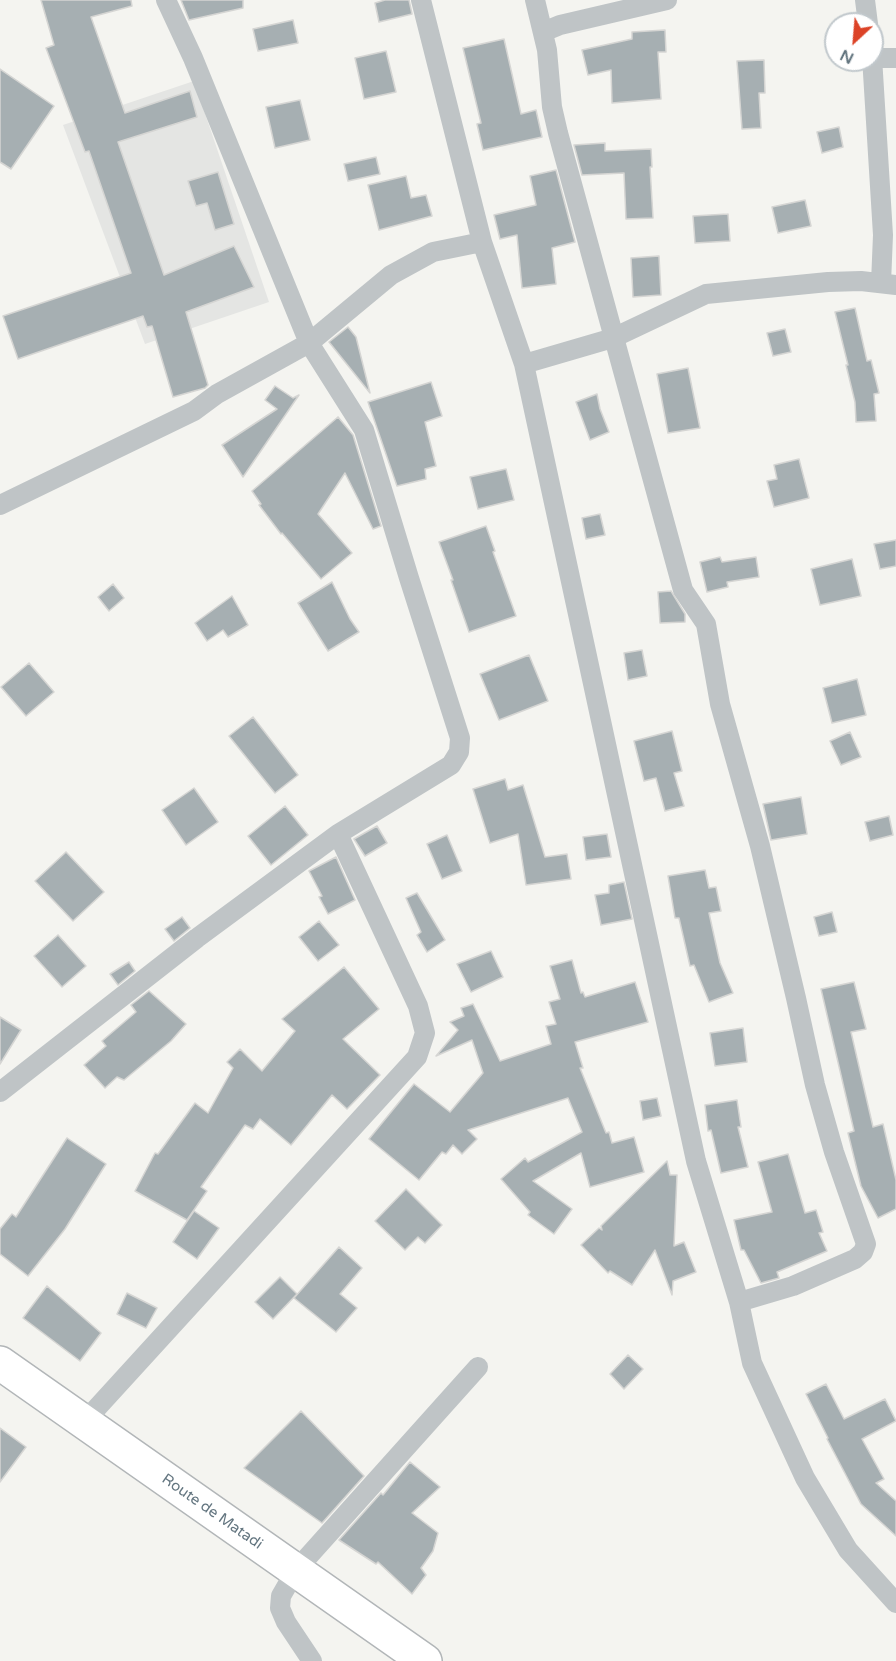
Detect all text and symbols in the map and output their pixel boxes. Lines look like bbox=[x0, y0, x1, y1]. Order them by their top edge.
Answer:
north arrow bbox=[824, 12, 884, 72]
text: N bbox=[837, 45, 857, 68]
street label: Route de Matadi bbox=[158, 1471, 266, 1553]

